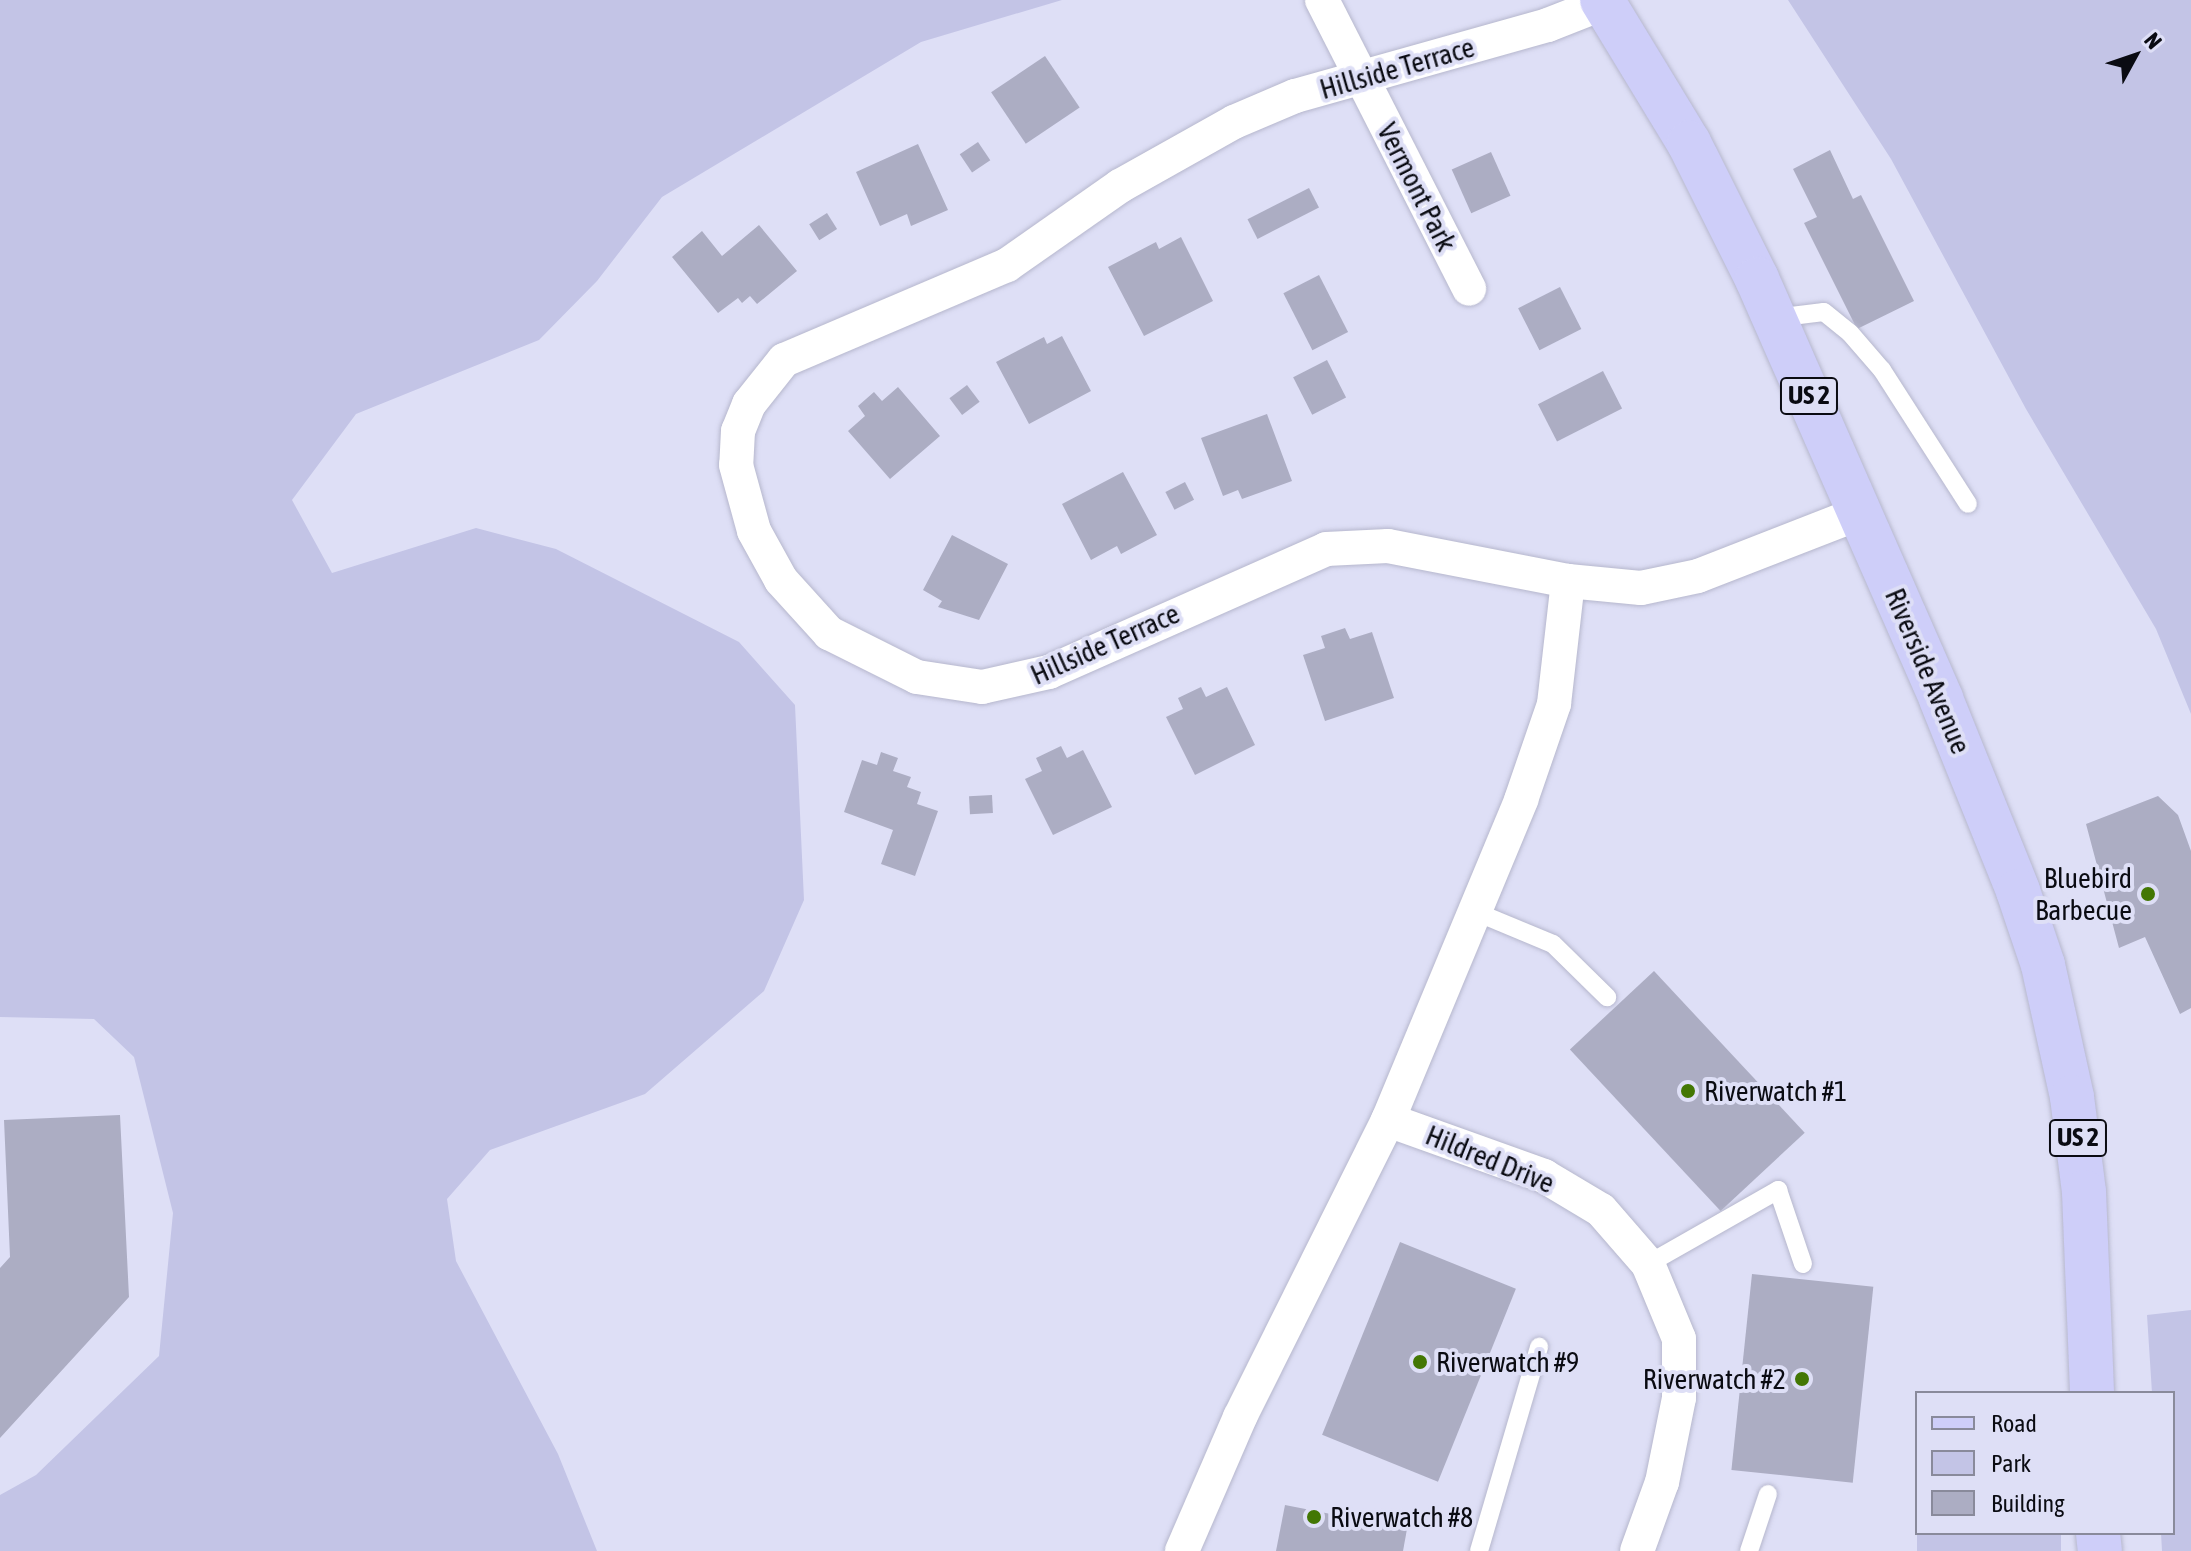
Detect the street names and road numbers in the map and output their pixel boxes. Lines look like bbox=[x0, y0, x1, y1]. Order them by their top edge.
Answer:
street label: Hillside Terrace bbox=[1316, 30, 1478, 106]
street label: Vermont Park bbox=[1370, 117, 1464, 257]
road number: US 2 bbox=[1779, 374, 1839, 418]
street label: Riverside Avenue bbox=[1878, 583, 1978, 759]
street label: Hillside Terrace bbox=[1026, 596, 1184, 692]
road number: US 2 bbox=[2048, 1116, 2108, 1160]
street label: Hildred Drive bbox=[1421, 1118, 1559, 1200]

